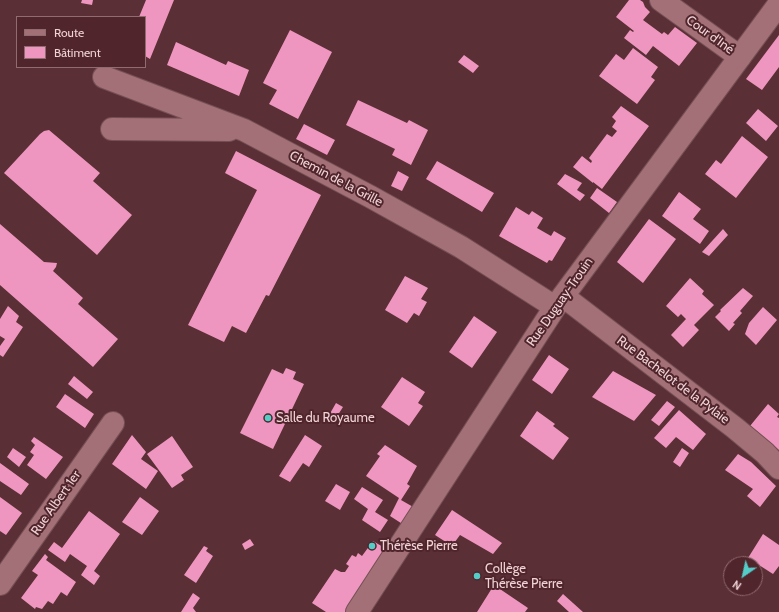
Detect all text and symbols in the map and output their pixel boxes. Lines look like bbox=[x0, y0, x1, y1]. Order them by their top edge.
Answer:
street label: Cour d'Iné bbox=[683, 12, 737, 58]
legend bbox=[16, 16, 146, 68]
text: Route bbox=[54, 25, 84, 40]
text: Bâtiment bbox=[54, 45, 101, 60]
street label: Chemin de la Grille bbox=[287, 148, 385, 210]
street label: Rue Duguay-Trouin bbox=[524, 255, 596, 349]
street label: Rue Bachelot de la Pylaie bbox=[614, 333, 732, 427]
place label: Salle du Royaume bbox=[276, 410, 375, 426]
marker: Salle du Royaume bbox=[263, 413, 273, 423]
street label: Rue Albert 1er bbox=[28, 468, 84, 538]
place label: Thérèse Pierre bbox=[380, 538, 458, 554]
marker: Thérèse Pierre bbox=[367, 541, 377, 551]
north arrow bbox=[723, 556, 763, 596]
place label: Collège Thérèse Pierre bbox=[485, 561, 563, 592]
marker: Collège Thérèse Pierre bbox=[472, 571, 482, 581]
text: N bbox=[730, 577, 744, 593]

